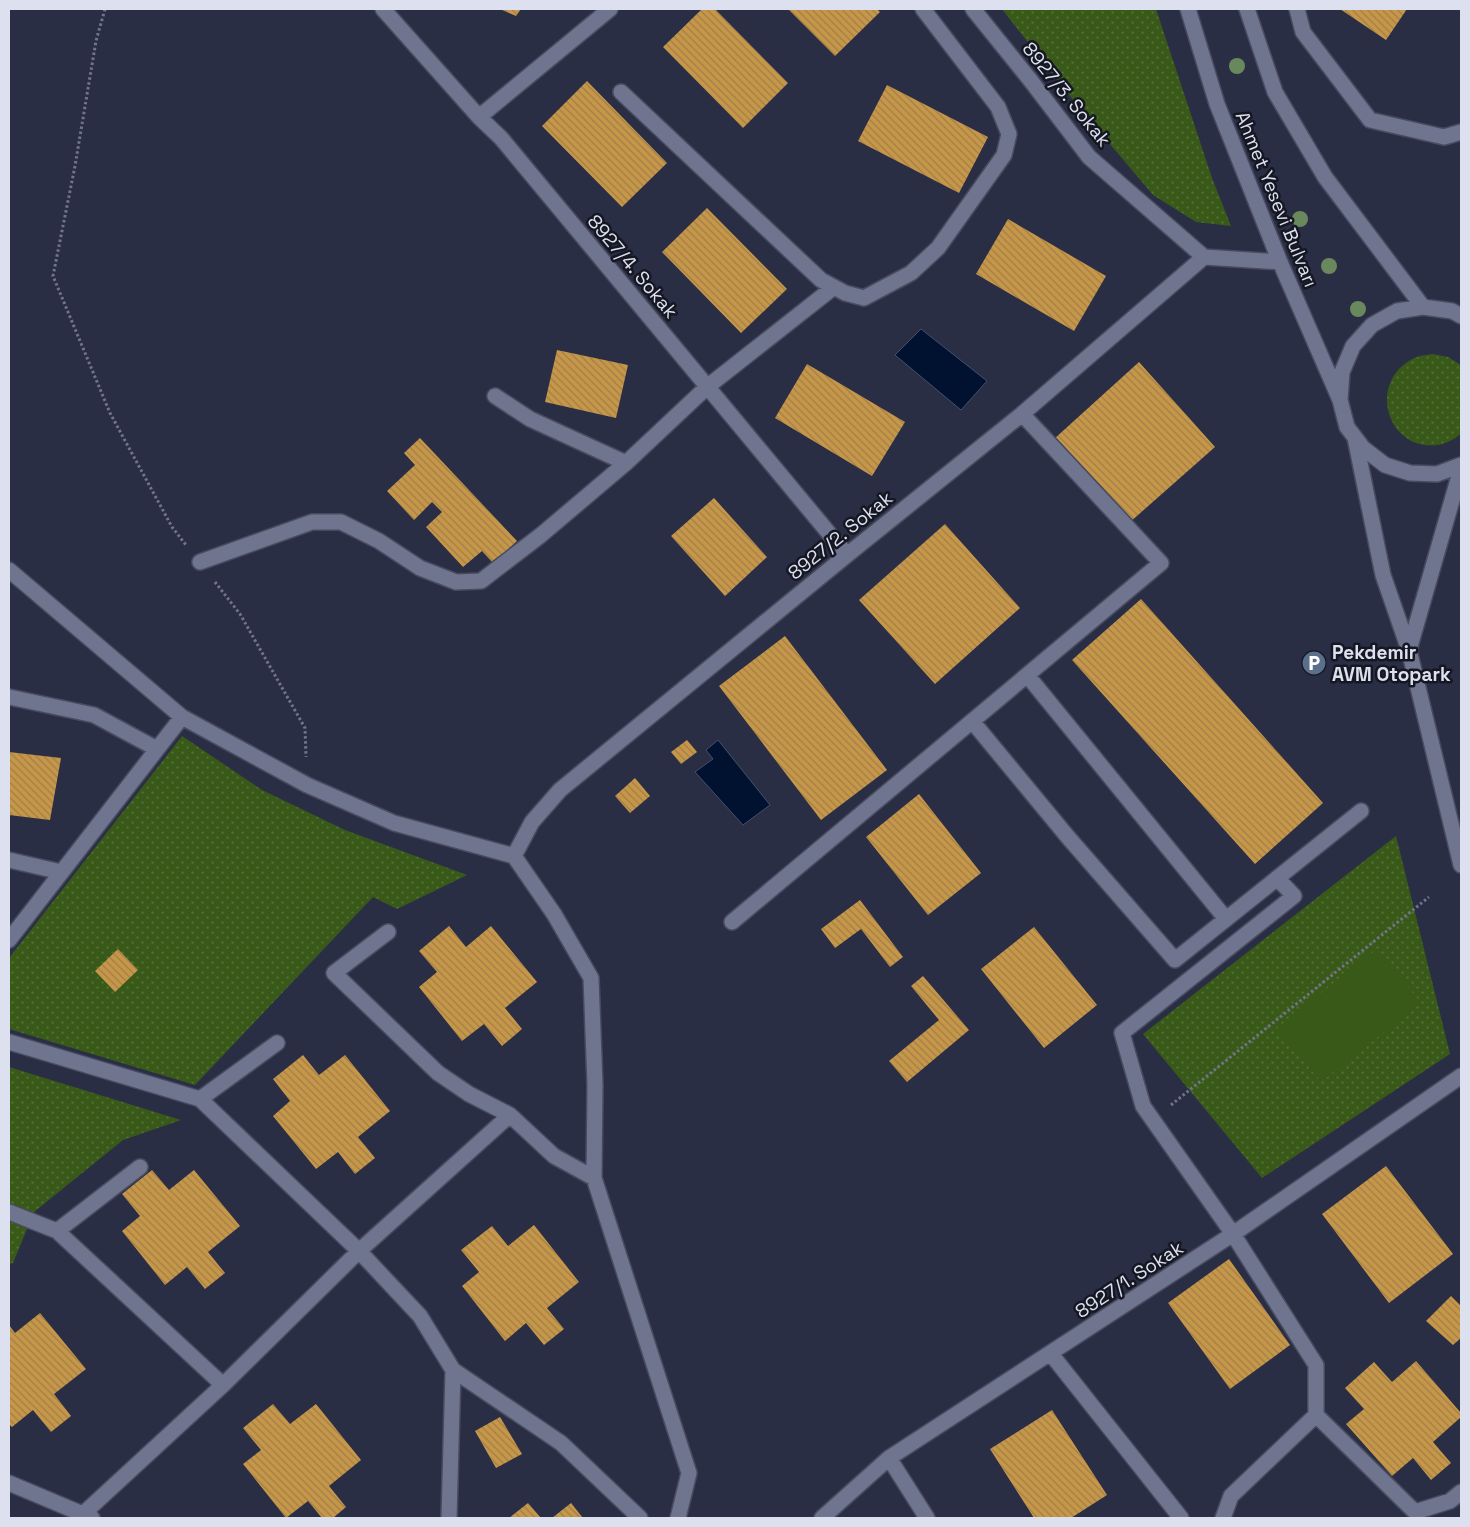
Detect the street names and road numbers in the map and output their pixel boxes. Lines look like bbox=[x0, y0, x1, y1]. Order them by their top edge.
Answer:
street label: 8927/3. Sokak bbox=[1017, 37, 1116, 152]
street label: Ahmet Yesevi Bulvarı bbox=[1230, 108, 1323, 291]
street label: 8927/4. Sokak bbox=[582, 209, 683, 323]
street label: 8927/2. Sokak bbox=[783, 486, 898, 585]
street label: 8927/1. Sokak bbox=[1070, 1235, 1188, 1324]

